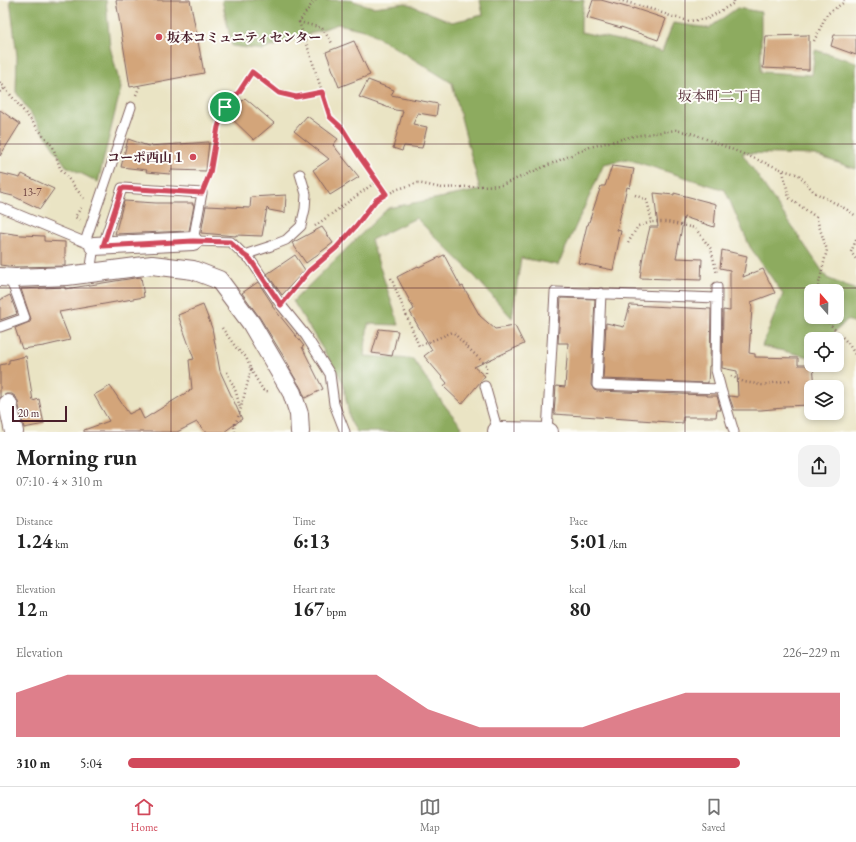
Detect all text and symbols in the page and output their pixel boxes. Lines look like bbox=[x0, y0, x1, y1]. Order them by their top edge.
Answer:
place label: 坂本コミュニティセンター bbox=[167, 29, 321, 46]
marker: 坂本コミュニティセンター bbox=[154, 32, 164, 42]
district label: 坂本町二丁目 bbox=[678, 87, 762, 105]
pin bbox=[208, 90, 242, 124]
icon: arrive bbox=[214, 96, 236, 118]
place label: コーポ西山１ bbox=[107, 149, 185, 166]
marker: コーポ西山１ bbox=[188, 152, 198, 162]
house number: 13-7 bbox=[23, 185, 42, 199]
north arrow bbox=[804, 284, 844, 324]
map controls bbox=[804, 284, 844, 420]
button: locate bbox=[804, 332, 844, 372]
button: layers bbox=[804, 380, 844, 420]
scale bar bbox=[12, 404, 67, 423]
text: 20 m bbox=[18, 406, 39, 420]
text: Morning run bbox=[16, 443, 137, 472]
button: share bbox=[798, 445, 840, 487]
text: 07:10 · 4 × 310 m bbox=[16, 473, 103, 490]
text: Distance bbox=[16, 514, 53, 528]
text: Time bbox=[293, 514, 316, 528]
text: Pace bbox=[569, 514, 588, 528]
text: 1.24 bbox=[16, 528, 53, 554]
text: 6:13 bbox=[293, 528, 330, 554]
text: 5:01 bbox=[569, 528, 607, 554]
text: km bbox=[53, 537, 69, 551]
text: /km bbox=[607, 537, 627, 551]
text: Elevation bbox=[16, 582, 56, 596]
text: Heart rate bbox=[293, 582, 335, 596]
text: kcal bbox=[569, 582, 586, 596]
text: 12 bbox=[16, 596, 37, 622]
text: 167 bbox=[293, 596, 324, 622]
text: 80 bbox=[569, 596, 591, 622]
text: m bbox=[37, 605, 48, 619]
text: bpm bbox=[324, 605, 347, 619]
text: Elevation bbox=[16, 644, 63, 661]
text: 226–229 m bbox=[783, 644, 840, 661]
text: 310 m bbox=[16, 755, 50, 772]
text: 5:04 bbox=[80, 755, 102, 772]
tab: Home bbox=[131, 796, 158, 834]
tab: Map bbox=[419, 796, 441, 834]
tab: Saved bbox=[702, 796, 725, 834]

